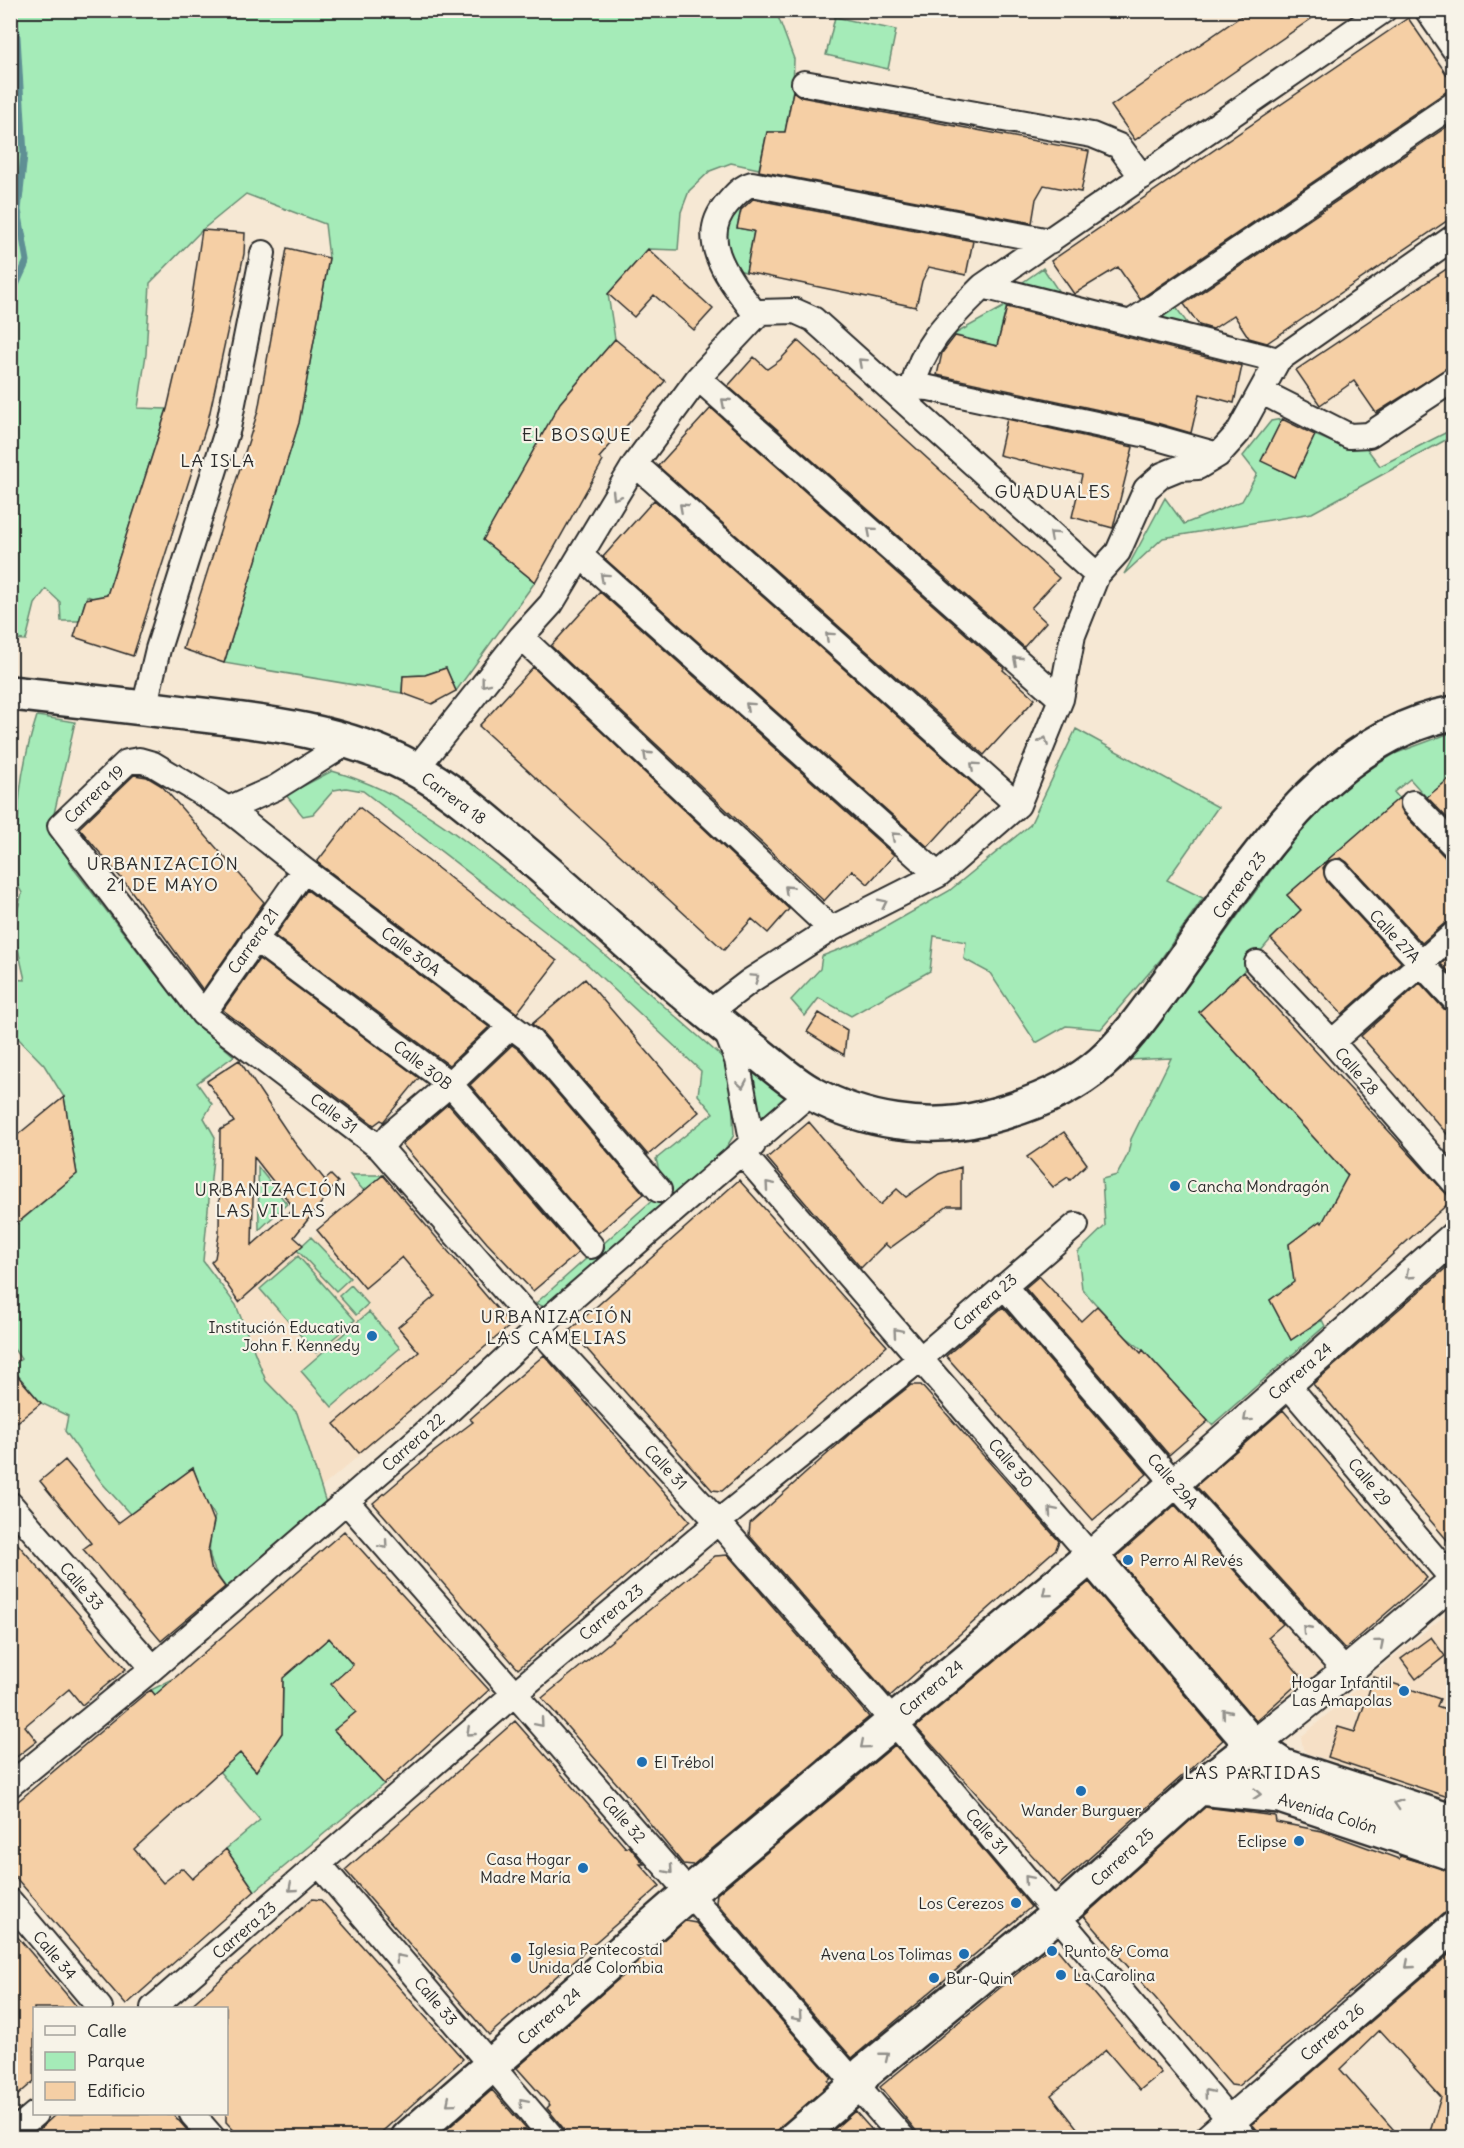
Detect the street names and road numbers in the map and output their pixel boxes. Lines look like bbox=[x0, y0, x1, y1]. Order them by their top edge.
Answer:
street label: Carrera 19 bbox=[60, 761, 128, 827]
street label: Carrera 18 bbox=[418, 768, 490, 828]
street label: Carrera 23 bbox=[1208, 848, 1270, 922]
street label: Carrera 21 bbox=[223, 904, 283, 978]
street label: Calle 27A bbox=[1365, 905, 1425, 967]
street label: Calle 30A bbox=[377, 922, 445, 980]
street label: Calle 30B bbox=[390, 1036, 456, 1094]
street label: Calle 28 bbox=[1331, 1043, 1383, 1099]
street label: Calle 31 bbox=[306, 1089, 362, 1137]
street label: Carrera 23 bbox=[949, 1269, 1021, 1335]
street label: Carrera 24 bbox=[1264, 1338, 1336, 1404]
street label: Carrera 22 bbox=[377, 1408, 449, 1475]
street label: Calle 30 bbox=[984, 1434, 1038, 1492]
street label: Calle 31 bbox=[640, 1440, 692, 1494]
street label: Calle 29A bbox=[1143, 1449, 1203, 1513]
street label: Calle 29 bbox=[1344, 1454, 1396, 1510]
street label: Calle 33 bbox=[56, 1558, 108, 1614]
street label: Carrera 23 bbox=[575, 1579, 647, 1645]
street label: Carrera 24 bbox=[895, 1655, 967, 1721]
street label: Avenida Colón bbox=[1276, 1788, 1380, 1838]
street label: Calle 32 bbox=[598, 1791, 650, 1847]
street label: Calle 31 bbox=[962, 1804, 1012, 1858]
street label: Carrera 25 bbox=[1086, 1823, 1158, 1891]
street label: Carrera 23 bbox=[208, 1897, 280, 1963]
street label: Calle 34 bbox=[29, 1927, 81, 1983]
street label: Calle 33 bbox=[410, 1973, 462, 2029]
street label: Carrera 24 bbox=[513, 1983, 585, 2049]
street label: Carrera 26 bbox=[1296, 1999, 1368, 2065]

